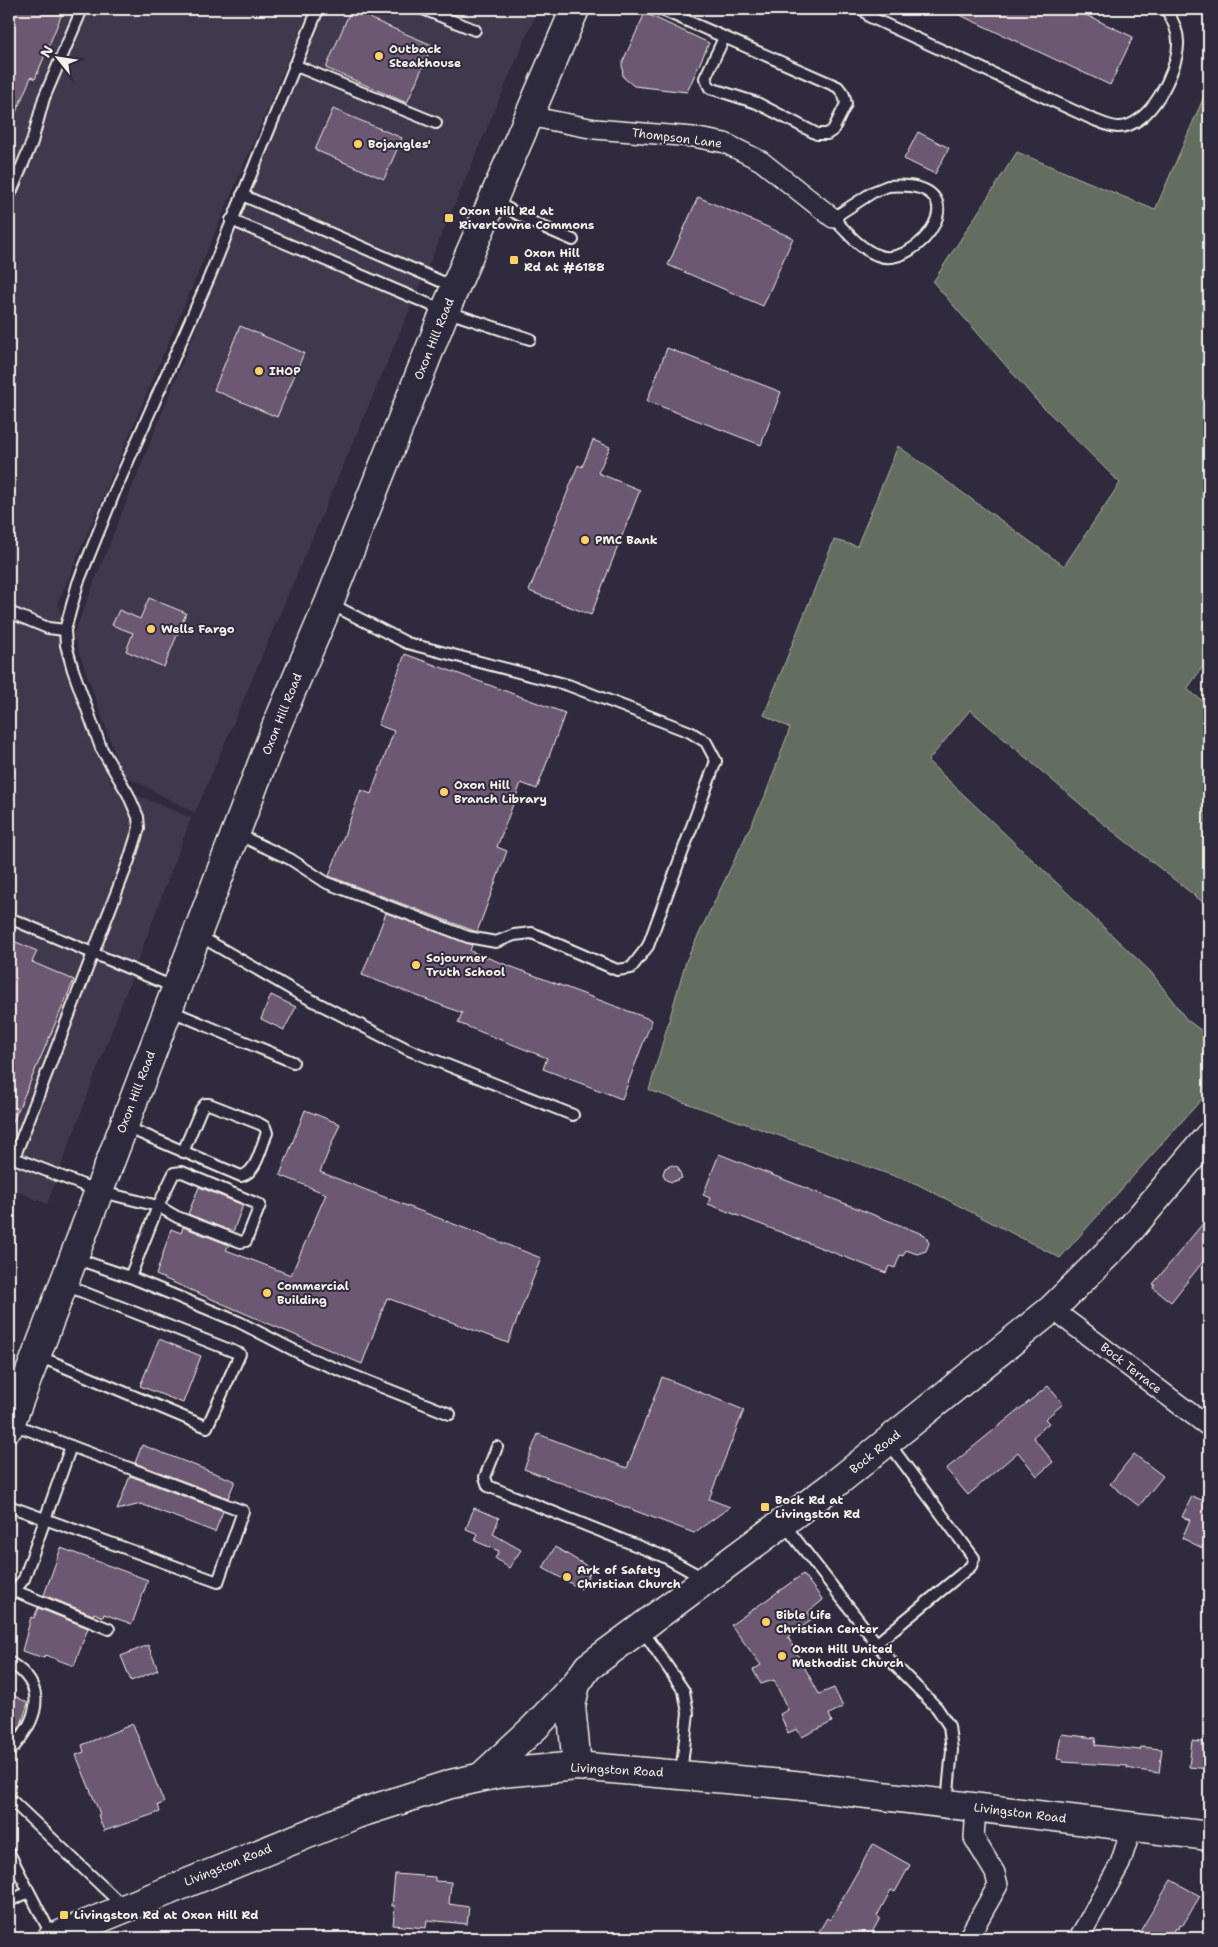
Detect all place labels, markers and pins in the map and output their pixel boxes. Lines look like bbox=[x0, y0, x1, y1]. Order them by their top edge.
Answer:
place label: Outback Steakhouse bbox=[389, 41, 461, 71]
marker: Outback Steakhouse bbox=[373, 50, 385, 62]
place label: Bojangles' bbox=[368, 136, 431, 152]
marker: Bojangles' bbox=[352, 138, 364, 150]
place label: Oxon Hill Rd at Rivertowne Commons bbox=[459, 203, 594, 233]
marker: Oxon Hill Rd at Rivertowne Commons bbox=[443, 212, 455, 224]
place label: Oxon Hill Rd at #6188 bbox=[524, 245, 605, 275]
marker: Oxon Hill Rd at #6188 bbox=[508, 254, 520, 266]
place label: IHOP bbox=[269, 363, 301, 379]
marker: IHOP bbox=[253, 365, 265, 377]
place label: PMC Bank bbox=[595, 532, 658, 548]
marker: PMC Bank bbox=[579, 534, 591, 546]
place label: Wells Fargo bbox=[161, 621, 235, 637]
marker: Wells Fargo bbox=[145, 623, 157, 635]
place label: Oxon Hill Branch Library bbox=[454, 777, 547, 807]
marker: Oxon Hill Branch Library bbox=[438, 786, 450, 798]
place label: Sojourner Truth School bbox=[426, 950, 505, 980]
marker: Sojourner Truth School bbox=[410, 959, 422, 971]
place label: Commercial Building bbox=[277, 1278, 349, 1308]
marker: Commercial Building bbox=[261, 1287, 273, 1299]
place label: Bock Rd at Livingston Rd bbox=[775, 1492, 860, 1522]
marker: Bock Rd at Livingston Rd bbox=[759, 1501, 771, 1513]
place label: Ark of Safety Christian Church bbox=[577, 1562, 681, 1592]
marker: Ark of Safety Christian Church bbox=[561, 1571, 573, 1583]
place label: Bible Life Christian Center bbox=[776, 1607, 879, 1637]
marker: Bible Life Christian Center bbox=[760, 1616, 772, 1628]
place label: Oxon Hill United Methodist Church bbox=[792, 1641, 904, 1671]
marker: Oxon Hill United Methodist Church bbox=[776, 1650, 788, 1662]
place label: Livingston Rd at Oxon Hill Rd bbox=[74, 1907, 258, 1923]
marker: Livingston Rd at Oxon Hill Rd bbox=[58, 1909, 70, 1921]

